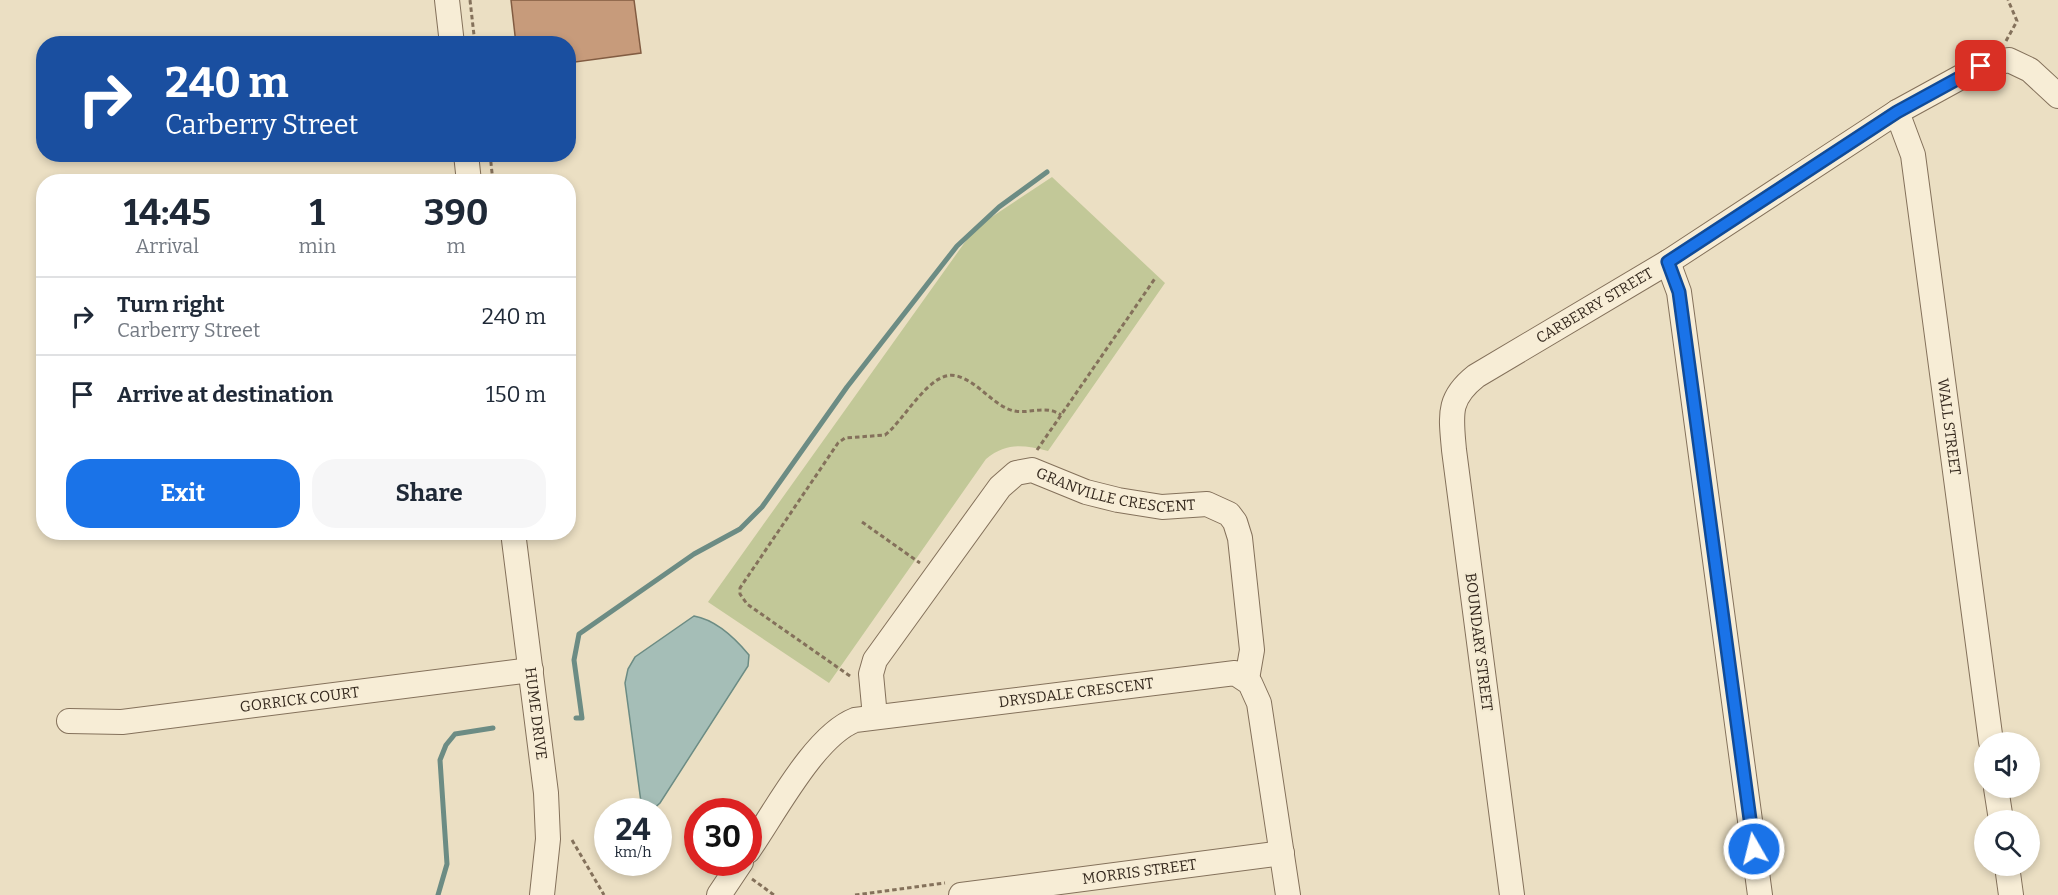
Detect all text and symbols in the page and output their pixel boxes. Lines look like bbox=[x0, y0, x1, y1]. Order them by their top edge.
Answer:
pin bbox=[1955, 40, 2006, 91]
icon: arrive bbox=[1964, 49, 1997, 82]
text: 240 m bbox=[165, 58, 289, 108]
icon: right bbox=[66, 60, 144, 138]
text: Carberry Street bbox=[165, 109, 358, 141]
text: 14:45 bbox=[123, 191, 211, 235]
text: 1 bbox=[310, 191, 325, 235]
text: 390 bbox=[424, 191, 489, 235]
text: Arrival bbox=[136, 234, 199, 258]
text: min bbox=[298, 234, 336, 258]
text: m bbox=[447, 234, 466, 258]
street label: CARBERRY STREET bbox=[1533, 264, 1657, 347]
text: Turn right bbox=[117, 291, 225, 318]
icon: right bbox=[66, 300, 99, 333]
text: 240 m bbox=[482, 303, 546, 330]
text: Carberry Street bbox=[117, 318, 260, 342]
street label: WALL STREET bbox=[1934, 377, 1964, 476]
icon: arrive bbox=[66, 378, 99, 411]
text: Arrive at destination bbox=[117, 381, 333, 408]
text: 150 m bbox=[486, 381, 546, 408]
button: Exit bbox=[66, 459, 300, 528]
button: Share bbox=[312, 459, 546, 528]
street label: GRANVILLE CRESCENT bbox=[1033, 464, 1196, 516]
street label: BOUNDARY STREET bbox=[1462, 572, 1496, 712]
street label: HUME DRIVE bbox=[521, 666, 551, 761]
street label: DRYSDALE CRESCENT bbox=[998, 674, 1155, 711]
street label: GORRICK COURT bbox=[239, 683, 361, 716]
map controls bbox=[1974, 732, 2040, 876]
button: sound bbox=[1974, 732, 2040, 798]
speed limit sign: 30 bbox=[684, 798, 762, 876]
button: search bbox=[1974, 810, 2040, 876]
text: 24 bbox=[615, 812, 651, 848]
position arrow bbox=[1722, 817, 1786, 881]
text: km/h bbox=[614, 843, 652, 861]
street label: MORRIS STREET bbox=[1081, 855, 1198, 888]

